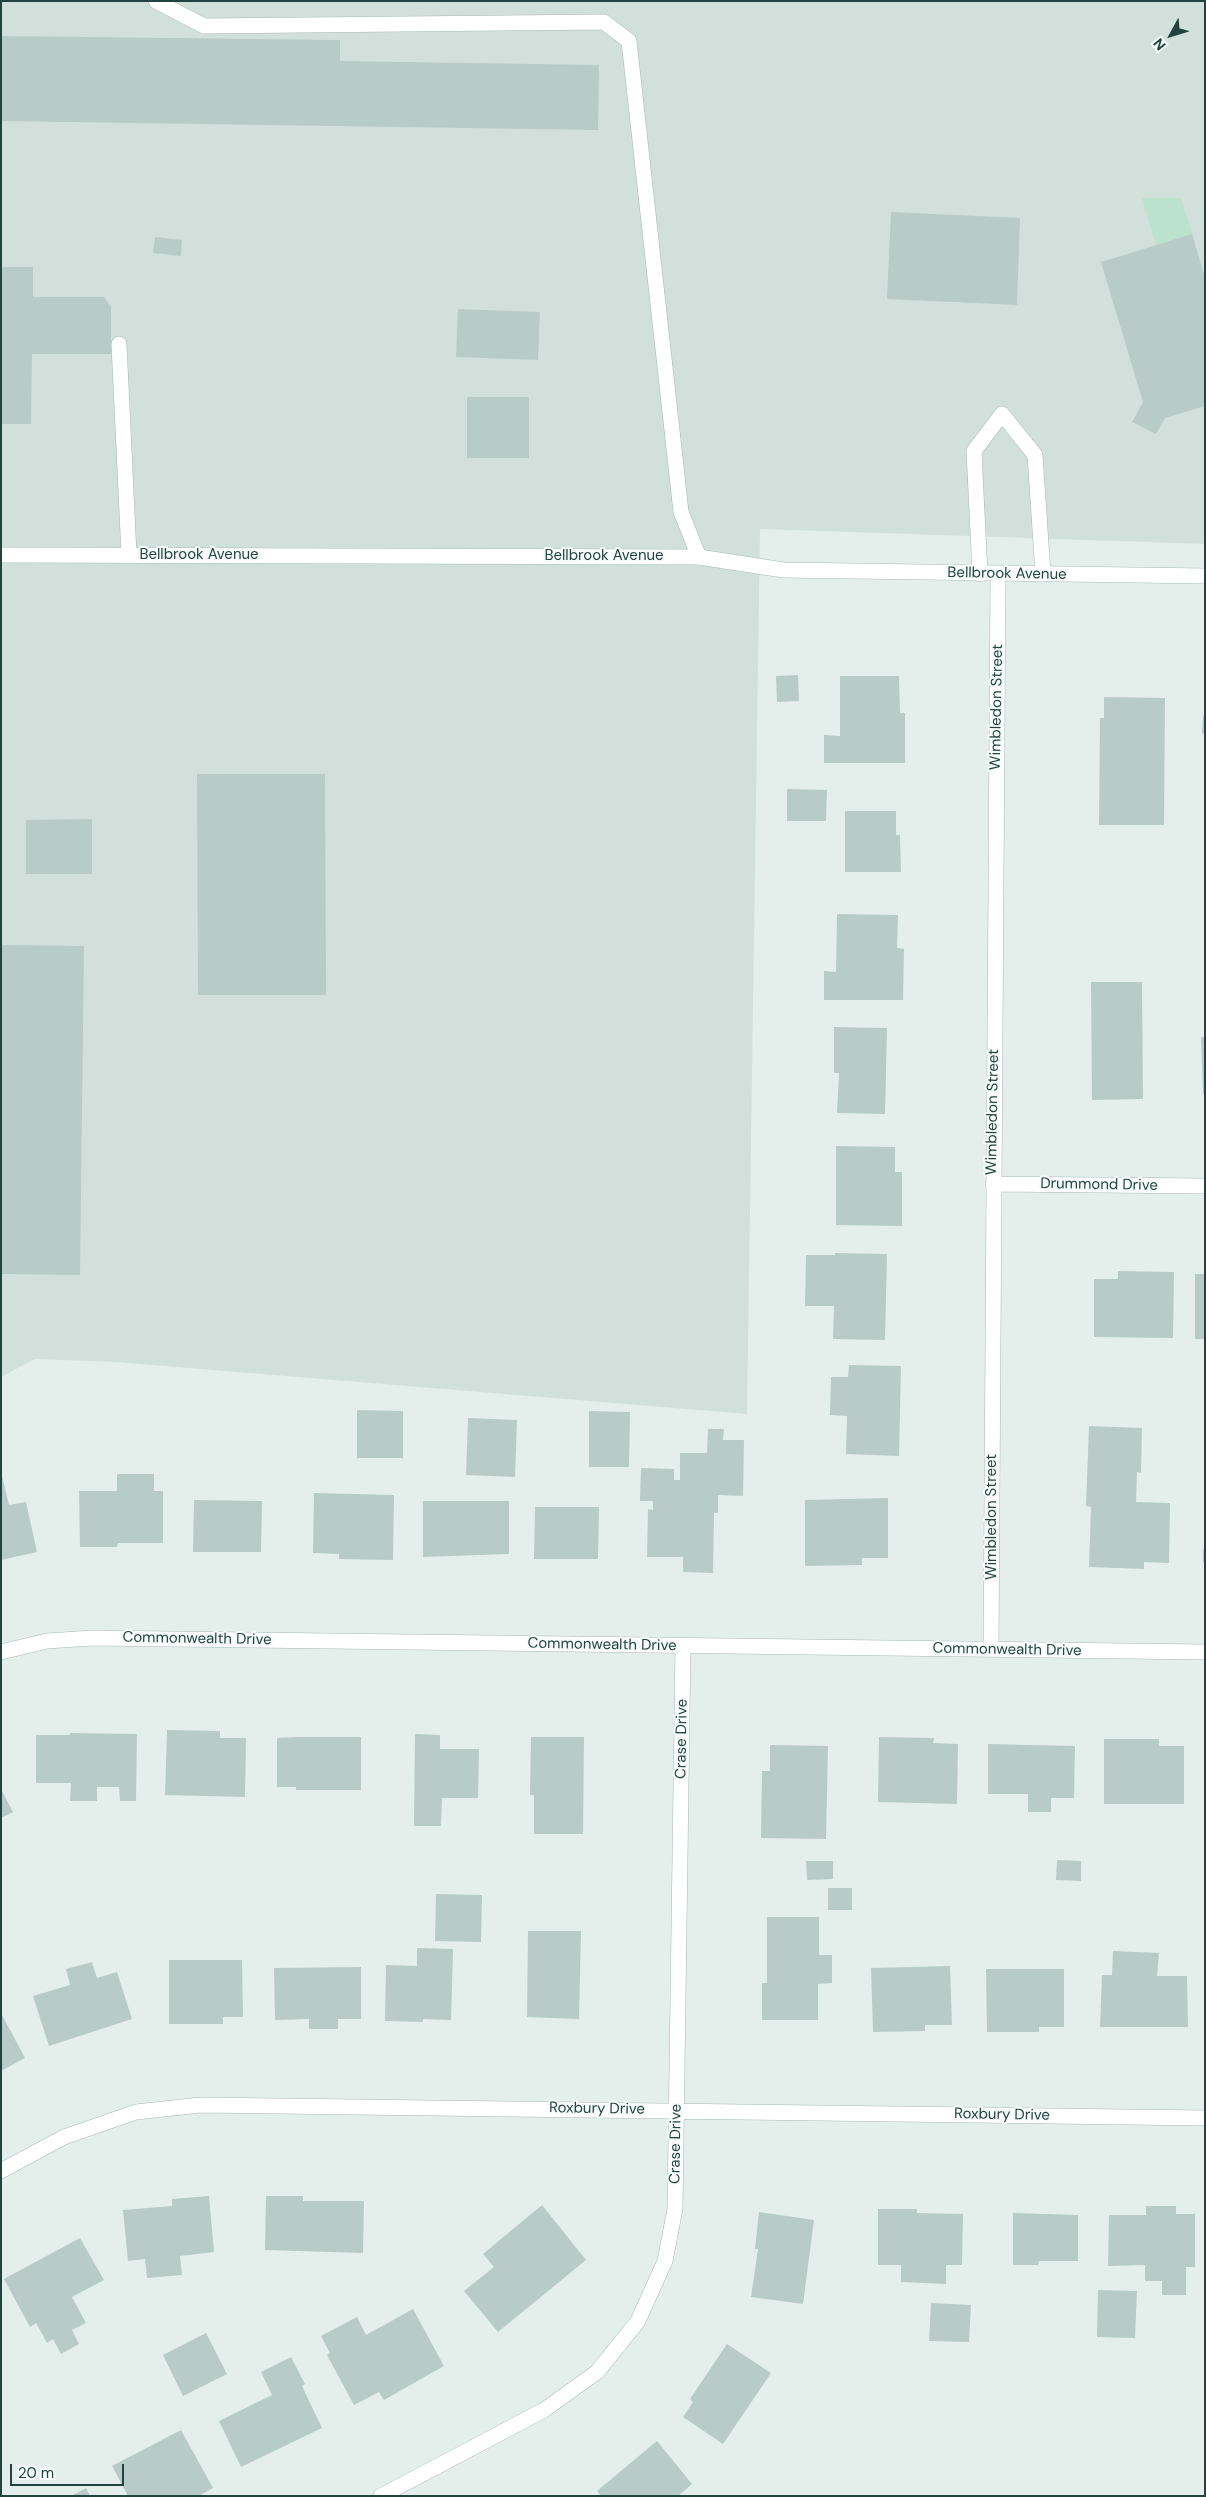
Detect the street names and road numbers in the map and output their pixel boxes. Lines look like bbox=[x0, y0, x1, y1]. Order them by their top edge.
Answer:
street label: Bellbrook Avenue bbox=[139, 546, 259, 564]
street label: Bellbrook Avenue bbox=[544, 547, 664, 565]
street label: Bellbrook Avenue bbox=[947, 564, 1067, 584]
street label: Wimbledon Street bbox=[987, 644, 1007, 770]
street label: Wimbledon Street bbox=[983, 1049, 1003, 1175]
street label: Drummond Drive bbox=[1040, 1175, 1158, 1195]
street label: Wimbledon Street bbox=[983, 1454, 1001, 1580]
street label: Commonwealth Drive bbox=[122, 1629, 272, 1649]
street label: Commonwealth Drive bbox=[527, 1635, 677, 1655]
street label: Commonwealth Drive bbox=[932, 1640, 1082, 1660]
street label: Crase Drive bbox=[672, 1699, 692, 1779]
street label: Roxbury Drive bbox=[549, 2099, 645, 2119]
street label: Crase Drive bbox=[666, 2104, 686, 2184]
street label: Roxbury Drive bbox=[954, 2105, 1050, 2125]

